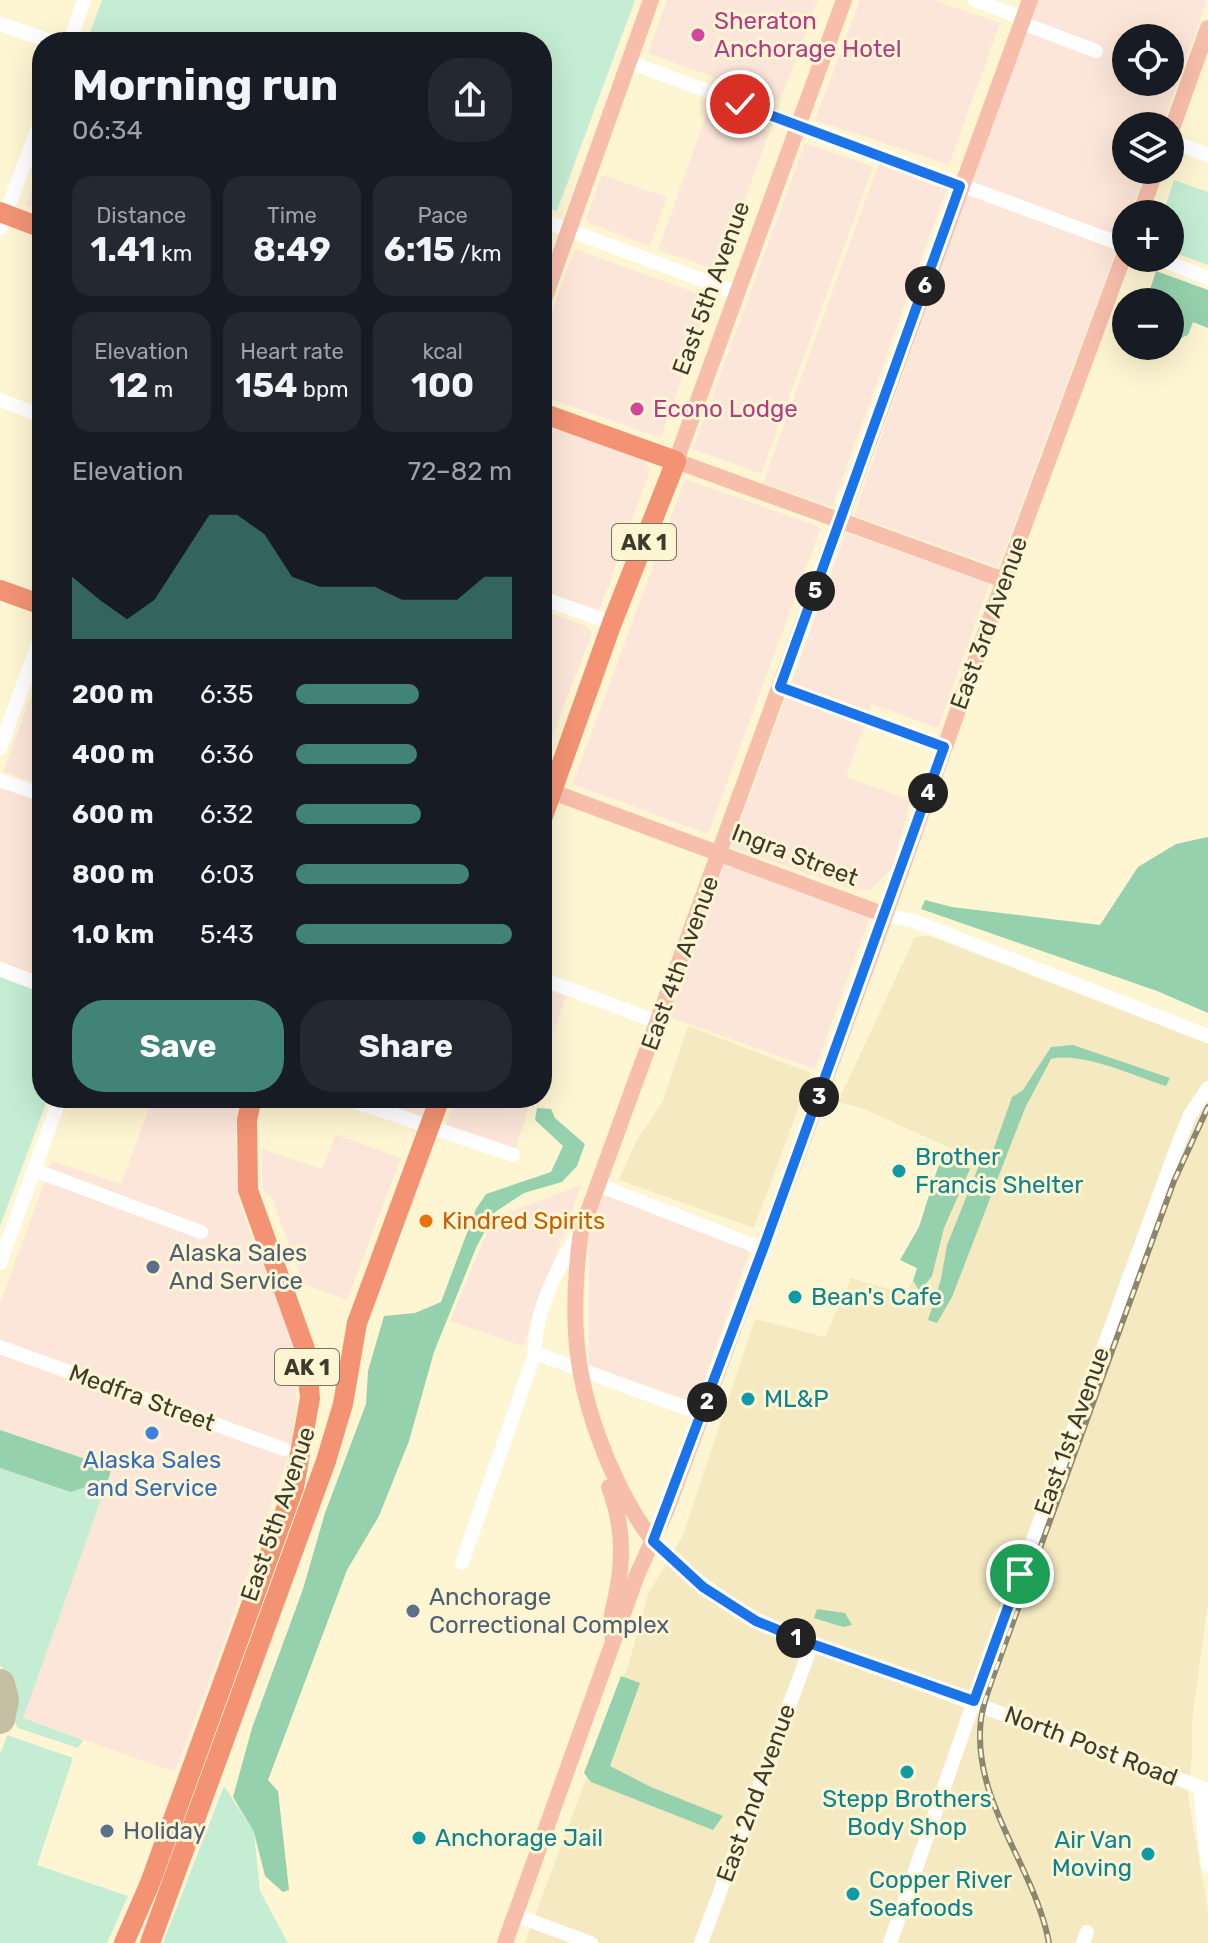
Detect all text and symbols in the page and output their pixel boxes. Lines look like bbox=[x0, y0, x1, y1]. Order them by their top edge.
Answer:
place label: Sheraton Anchorage Hotel bbox=[714, 7, 902, 63]
map controls bbox=[1112, 24, 1184, 360]
button: locate bbox=[1112, 24, 1184, 96]
marker: Sheraton Anchorage Hotel bbox=[689, 26, 707, 44]
button: share bbox=[428, 58, 512, 142]
text: Morning run bbox=[72, 59, 338, 111]
pin bbox=[706, 70, 774, 138]
icon: check bbox=[718, 82, 762, 126]
button: layers bbox=[1112, 112, 1184, 184]
text: 06:34 bbox=[72, 115, 143, 146]
street label: East 5th Avenue bbox=[667, 197, 755, 379]
button: + bbox=[1112, 200, 1184, 272]
text: Distance bbox=[96, 202, 186, 229]
text: Time bbox=[267, 202, 317, 229]
text: Pace bbox=[417, 202, 468, 229]
text: 1.41 bbox=[90, 229, 156, 270]
text: 8:49 bbox=[253, 229, 331, 270]
text: 6:15 bbox=[384, 229, 455, 270]
text: km bbox=[156, 240, 192, 267]
text: /km bbox=[455, 240, 502, 267]
pin: 6 bbox=[905, 266, 945, 306]
text: 6 bbox=[918, 272, 932, 299]
button: − bbox=[1112, 288, 1184, 360]
text: Elevation bbox=[94, 338, 188, 365]
text: Heart rate bbox=[240, 338, 344, 365]
text: kcal bbox=[422, 338, 463, 365]
text: 12 bbox=[109, 365, 148, 406]
text: 154 bbox=[235, 365, 297, 406]
text: 100 bbox=[411, 365, 474, 406]
text: m bbox=[148, 376, 173, 403]
text: bpm bbox=[297, 376, 349, 403]
place label: Econo Lodge bbox=[653, 395, 798, 423]
marker: Econo Lodge bbox=[628, 400, 646, 418]
text: Elevation bbox=[72, 456, 183, 487]
text: 72–82 m bbox=[408, 456, 512, 487]
road number: AK 1 bbox=[612, 524, 676, 560]
street label: East 3rd Avenue bbox=[945, 533, 1033, 713]
pin: 5 bbox=[795, 571, 835, 611]
text: 5 bbox=[808, 577, 822, 604]
text: 200 m bbox=[72, 679, 154, 710]
text: 6:35 bbox=[200, 679, 253, 710]
text: 400 m bbox=[72, 739, 154, 770]
text: 6:36 bbox=[200, 739, 254, 770]
pin: 4 bbox=[908, 773, 948, 813]
text: 4 bbox=[920, 779, 936, 806]
text: 600 m bbox=[72, 799, 154, 830]
text: 6:32 bbox=[200, 799, 253, 830]
street label: Ingra Street bbox=[728, 818, 862, 892]
text: 800 m bbox=[72, 859, 154, 890]
text: 6:03 bbox=[200, 859, 254, 890]
street label: East 4th Avenue bbox=[635, 872, 725, 1054]
text: 1.0 km bbox=[72, 919, 154, 950]
text: 5:43 bbox=[200, 919, 254, 950]
button: Save bbox=[72, 1000, 284, 1092]
button: Share bbox=[300, 1000, 512, 1092]
pin: 3 bbox=[799, 1077, 839, 1117]
text: 3 bbox=[812, 1083, 826, 1110]
place label: Brother Francis Shelter bbox=[915, 1143, 1083, 1199]
marker: Brother Francis Shelter bbox=[890, 1162, 908, 1180]
place label: Kindred Spirits bbox=[442, 1207, 605, 1235]
marker: Kindred Spirits bbox=[417, 1212, 435, 1230]
place label: Alaska Sales And Service bbox=[169, 1239, 307, 1295]
marker: Alaska Sales And Service bbox=[144, 1258, 162, 1276]
place label: Bean's Cafe bbox=[811, 1283, 942, 1311]
marker: Bean's Cafe bbox=[786, 1288, 804, 1306]
street label: East 1st Avenue bbox=[1029, 1343, 1115, 1519]
road number: AK 1 bbox=[275, 1349, 339, 1385]
street label: Medfra Street bbox=[65, 1359, 219, 1437]
pin: 2 bbox=[687, 1382, 727, 1422]
place label: ML&P bbox=[764, 1385, 829, 1413]
text: 2 bbox=[700, 1388, 714, 1415]
marker: ML&P bbox=[739, 1390, 757, 1408]
street label: East 5th Avenue bbox=[235, 1423, 321, 1605]
marker: Alaska Sales and Service bbox=[143, 1424, 161, 1442]
place label: Alaska Sales and Service bbox=[83, 1446, 221, 1502]
pin bbox=[986, 1540, 1054, 1608]
icon: arrive bbox=[998, 1552, 1042, 1596]
place label: Anchorage Correctional Complex bbox=[429, 1583, 669, 1639]
marker: Anchorage Correctional Complex bbox=[404, 1602, 422, 1620]
pin: 1 bbox=[776, 1618, 816, 1658]
text: 1 bbox=[791, 1624, 801, 1651]
street label: East 2nd Avenue bbox=[711, 1700, 801, 1886]
street label: North Post Road bbox=[1001, 1700, 1181, 1792]
marker: Stepp Brothers Body Shop bbox=[898, 1763, 916, 1781]
place label: Stepp Brothers Body Shop bbox=[822, 1785, 992, 1841]
place label: Holiday bbox=[123, 1817, 206, 1845]
marker: Holiday bbox=[98, 1822, 116, 1840]
place label: Anchorage Jail bbox=[435, 1824, 603, 1852]
place label: Air Van Moving bbox=[1052, 1826, 1132, 1882]
marker: Anchorage Jail bbox=[410, 1829, 428, 1847]
marker: Air Van Moving bbox=[1139, 1845, 1157, 1863]
place label: Copper River Seafoods bbox=[869, 1866, 1012, 1922]
marker: Copper River Seafoods bbox=[844, 1885, 862, 1903]

